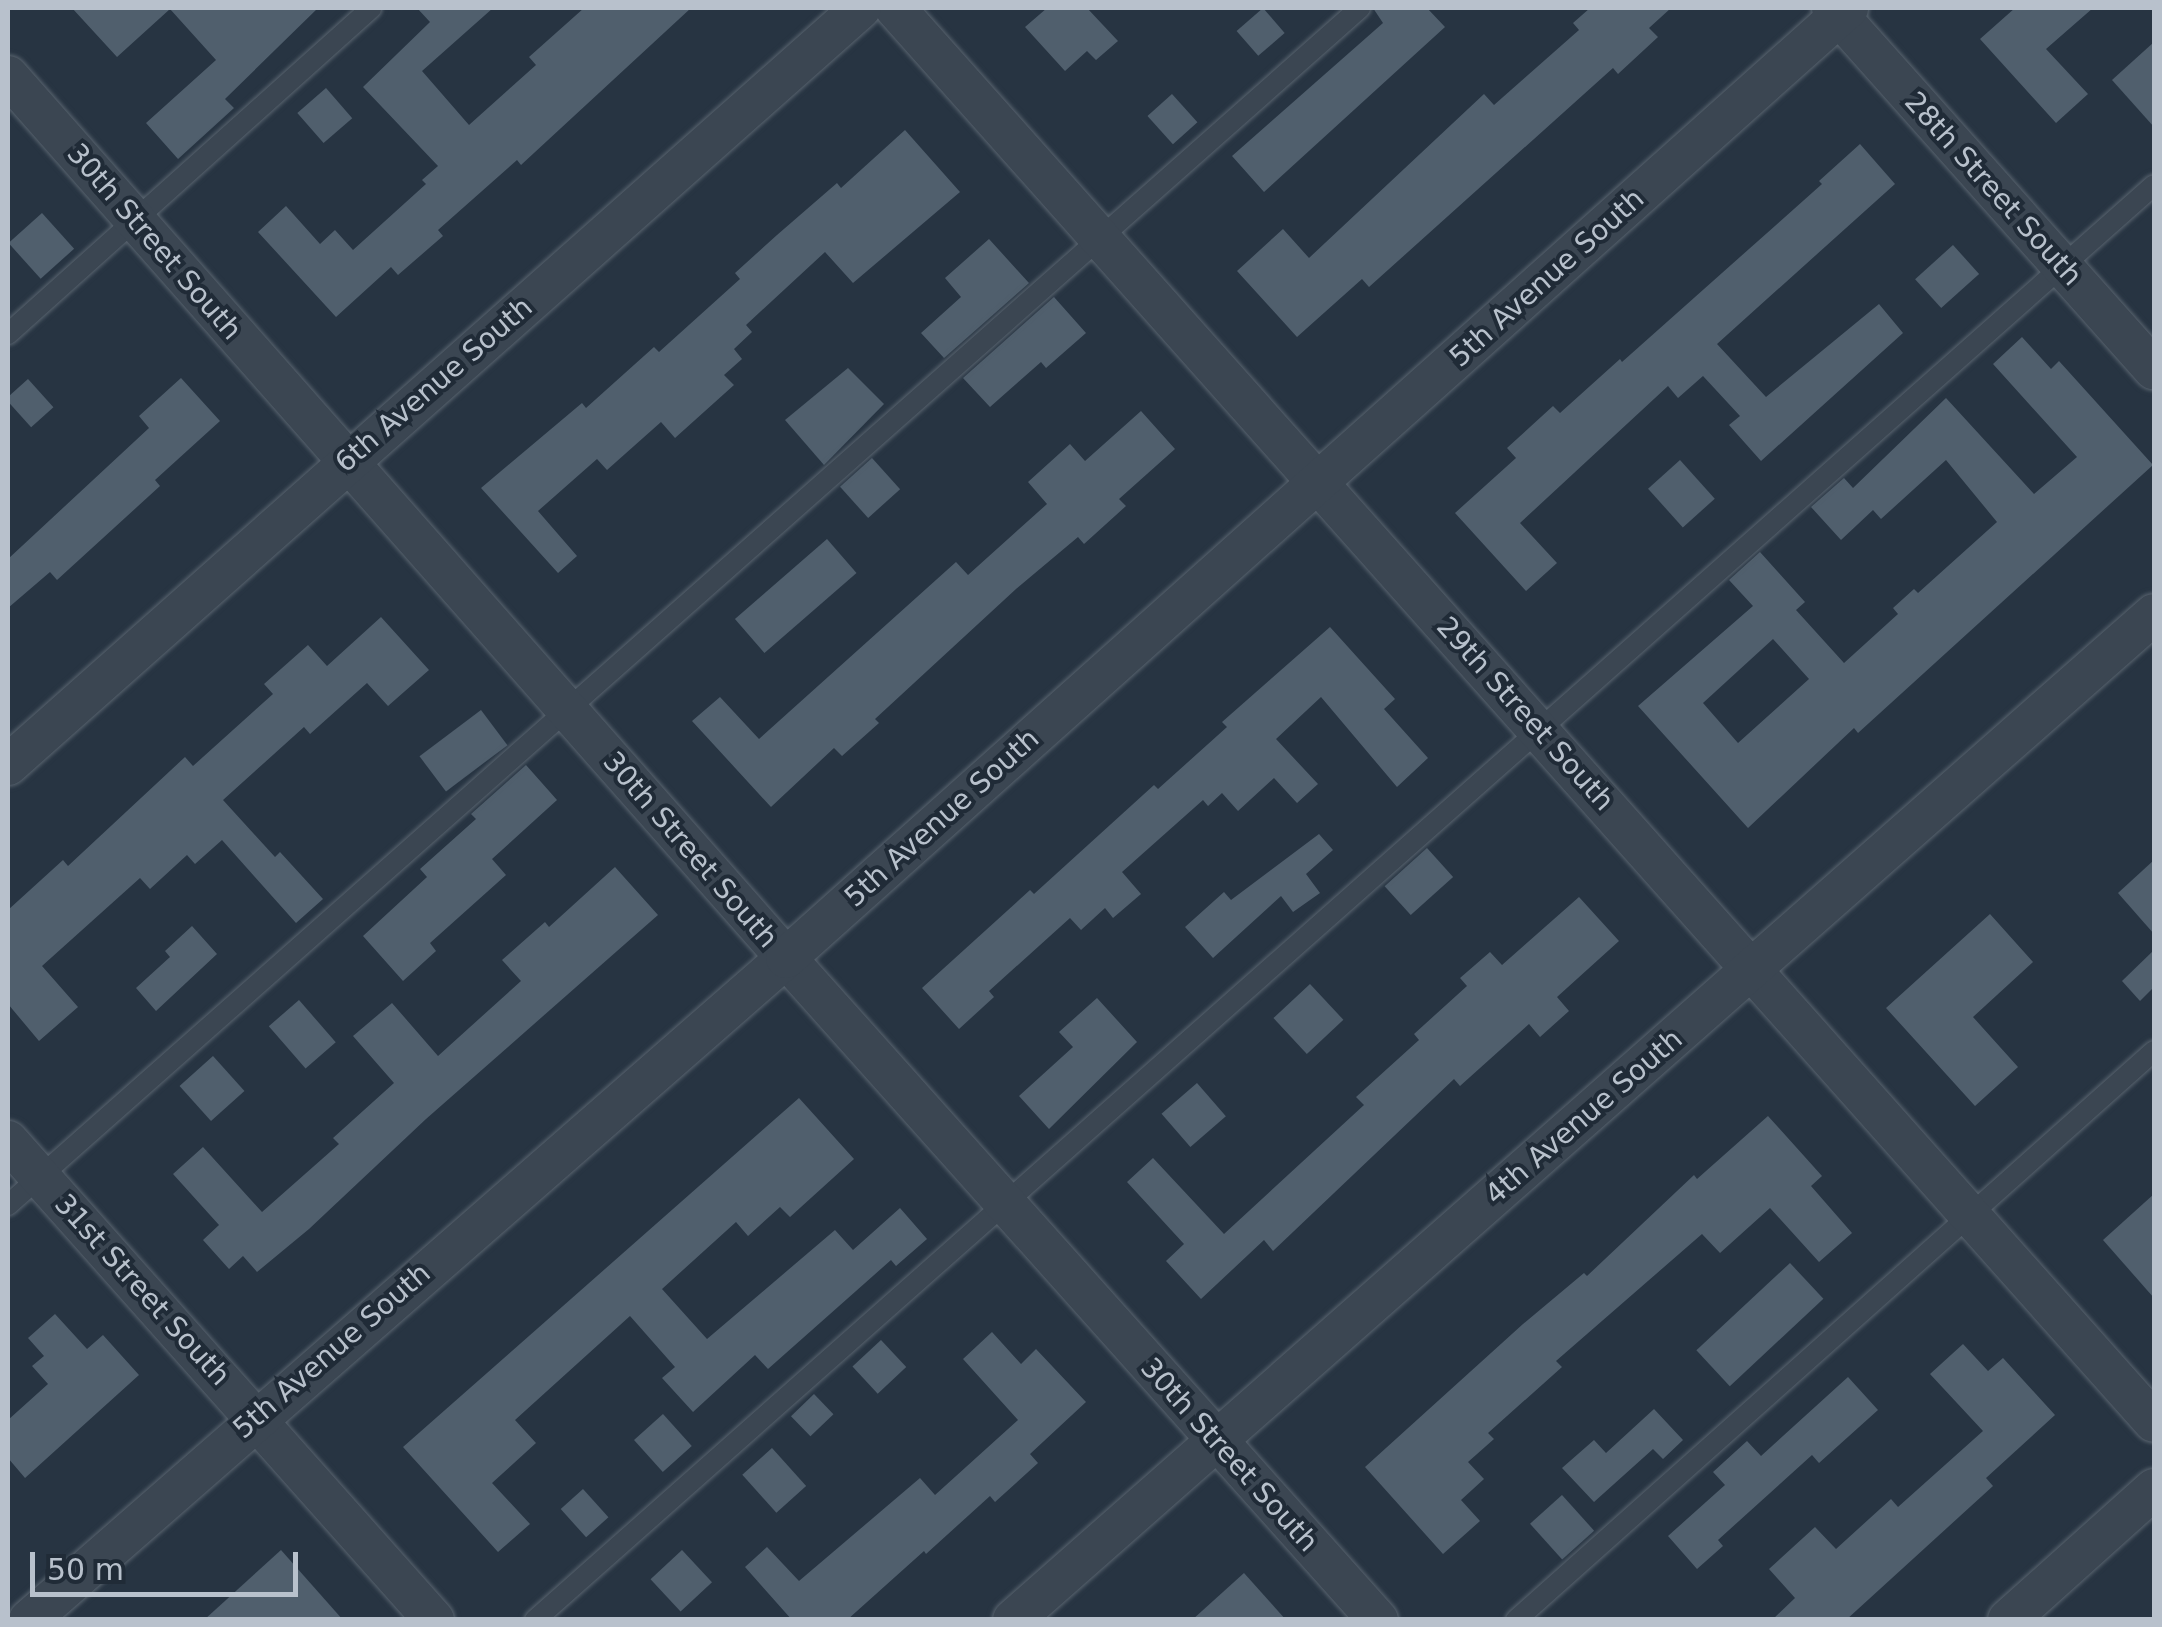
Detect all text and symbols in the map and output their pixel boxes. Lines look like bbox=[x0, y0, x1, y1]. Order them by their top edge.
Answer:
street label: 28th Street South bbox=[1897, 85, 2089, 293]
street label: 30th Street South bbox=[60, 137, 248, 347]
street label: 5th Avenue South bbox=[1443, 182, 1651, 374]
street label: 6th Avenue South bbox=[329, 290, 539, 480]
street label: 29th Street South bbox=[1429, 610, 1621, 818]
street label: 5th Avenue South bbox=[838, 722, 1046, 914]
street label: 30th Street South bbox=[596, 745, 784, 955]
street label: 4th Avenue South bbox=[1479, 1022, 1689, 1212]
street label: 31st Street South bbox=[47, 1188, 237, 1392]
street label: 5th Avenue South bbox=[227, 1256, 437, 1446]
street label: 30th Street South bbox=[1133, 1351, 1325, 1559]
scale bar bbox=[35, 1532, 302, 1594]
text: 50 m bbox=[47, 1552, 124, 1587]

